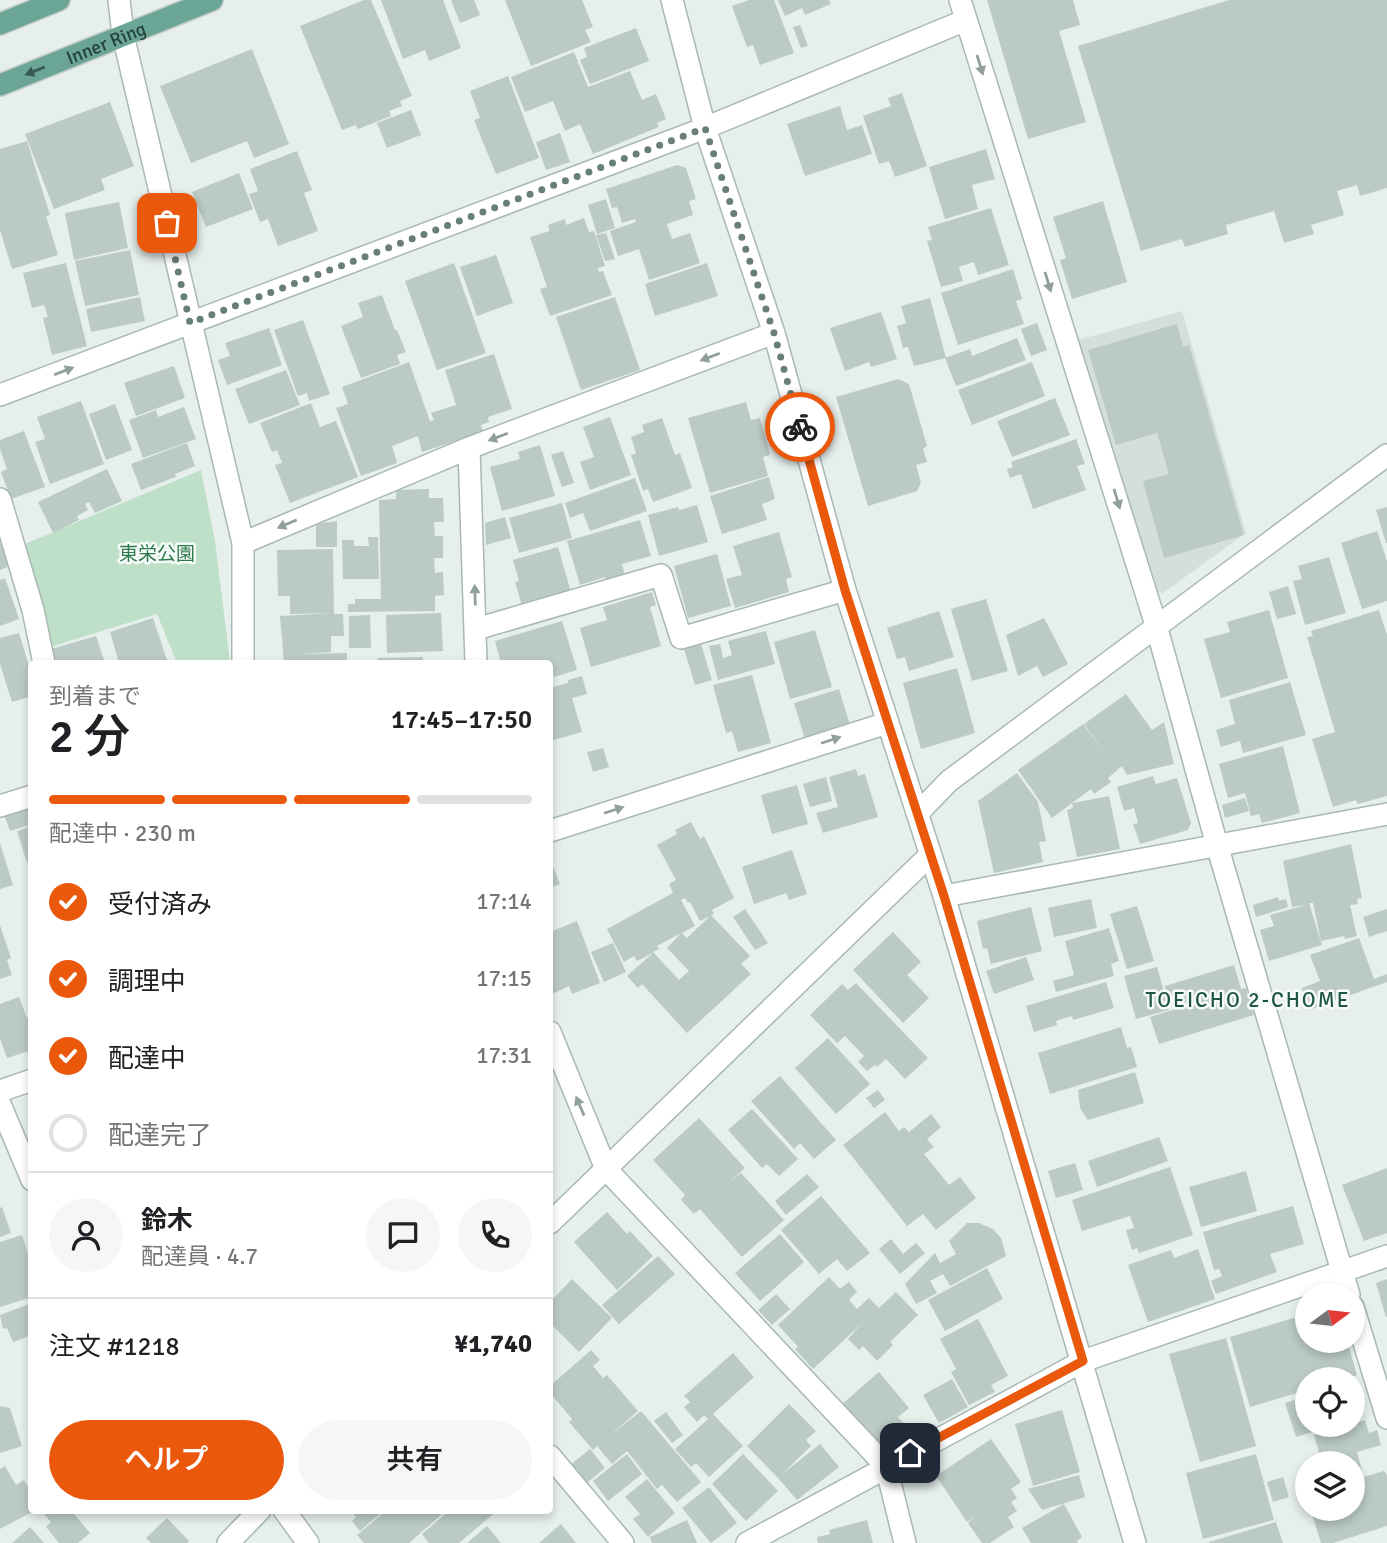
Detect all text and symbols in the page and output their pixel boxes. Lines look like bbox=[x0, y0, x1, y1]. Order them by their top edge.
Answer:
street label: Inner Ring bbox=[63, 17, 150, 70]
one-way arrow bbox=[976, 55, 986, 76]
one-way arrow bbox=[24, 66, 45, 77]
pin bbox=[137, 193, 197, 253]
icon: bag bbox=[148, 204, 186, 242]
one-way arrow bbox=[1044, 272, 1054, 293]
one-way arrow bbox=[700, 352, 721, 363]
one-way arrow bbox=[53, 365, 74, 376]
courier bbox=[765, 392, 835, 462]
icon: bike bbox=[781, 408, 819, 446]
one-way arrow bbox=[487, 432, 508, 443]
one-way arrow bbox=[1112, 489, 1122, 510]
one-way arrow bbox=[277, 519, 298, 530]
park label: 東栄公園 bbox=[119, 542, 195, 566]
one-way arrow bbox=[469, 584, 480, 606]
text: 到着まで bbox=[49, 682, 141, 711]
text: 17:45–17:50 bbox=[391, 704, 532, 736]
text: 2 分 bbox=[49, 709, 130, 765]
one-way arrow bbox=[821, 735, 842, 745]
one-way arrow bbox=[604, 804, 625, 814]
text: 配達中 · 230 m bbox=[49, 819, 196, 848]
icon: check bbox=[49, 883, 87, 921]
text: 17:14 bbox=[476, 887, 532, 916]
text: 受付済み bbox=[108, 889, 212, 921]
icon: check bbox=[49, 960, 87, 998]
text: 17:15 bbox=[476, 964, 532, 993]
text: 調理中 bbox=[108, 966, 186, 998]
district label: TOEICHO 2-CHOME bbox=[1145, 987, 1351, 1013]
icon: check bbox=[49, 1037, 87, 1075]
text: 17:31 bbox=[476, 1041, 532, 1070]
text: 配達中 bbox=[108, 1043, 186, 1075]
one-way arrow bbox=[574, 1096, 586, 1116]
text: 配達完了 bbox=[108, 1120, 212, 1152]
button: person bbox=[49, 1198, 123, 1272]
button: chat bbox=[366, 1198, 440, 1272]
button: phone bbox=[458, 1198, 532, 1272]
text: 鈴木 bbox=[141, 1205, 193, 1237]
text: 配達員 · 4.7 bbox=[141, 1242, 258, 1271]
north arrow bbox=[1295, 1283, 1365, 1353]
map controls bbox=[1295, 1283, 1365, 1521]
text: ¥1,740 bbox=[454, 1328, 532, 1360]
text: 注文 #1218 bbox=[49, 1331, 180, 1363]
button: locate bbox=[1295, 1367, 1365, 1437]
button: ヘルプ bbox=[49, 1420, 284, 1500]
button: 共有 bbox=[298, 1420, 532, 1500]
pin bbox=[880, 1423, 940, 1483]
icon: home bbox=[891, 1434, 929, 1472]
button: layers bbox=[1295, 1451, 1365, 1521]

